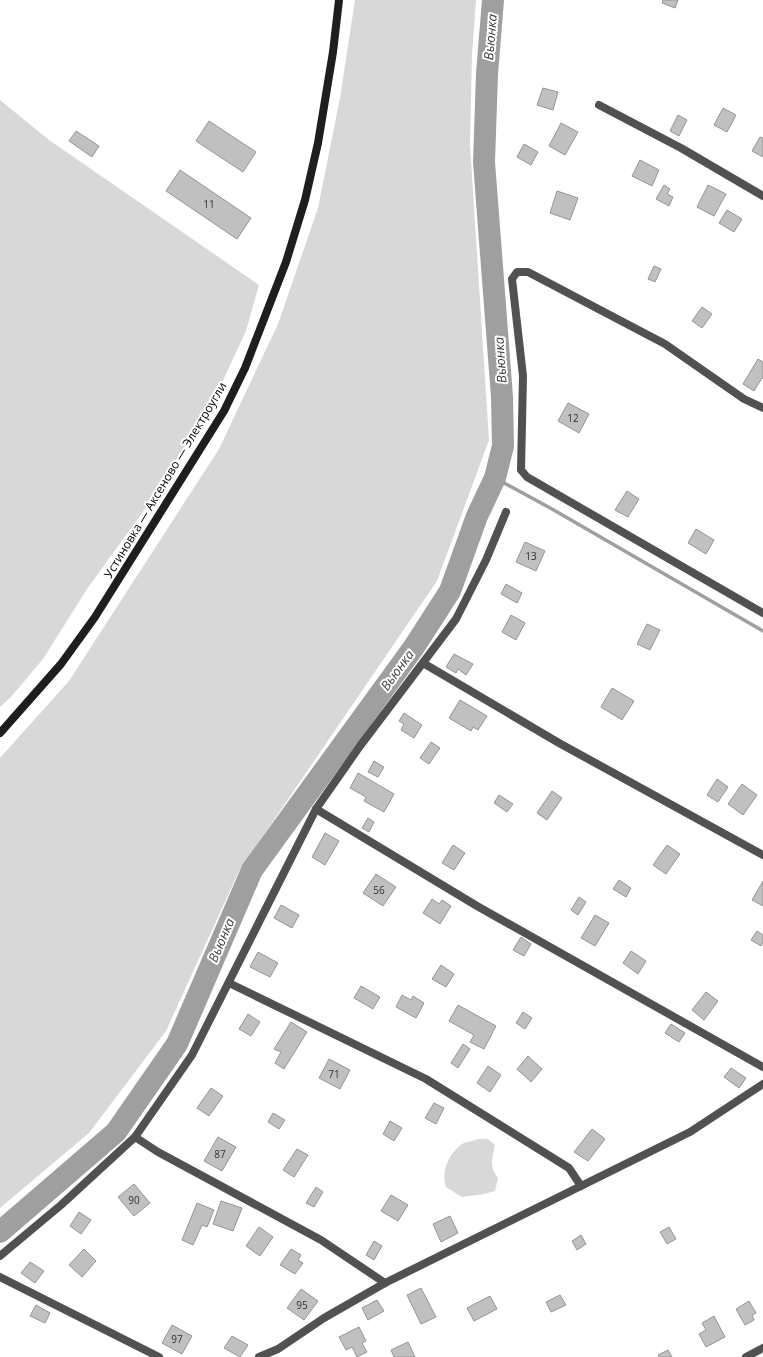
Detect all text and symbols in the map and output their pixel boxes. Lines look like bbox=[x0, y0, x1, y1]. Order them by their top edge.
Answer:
water label: Вьюнка bbox=[479, 13, 501, 61]
house number: 11 bbox=[203, 197, 215, 211]
water label: Вьюнка bbox=[489, 336, 511, 384]
street label: Устиновка — Аксеново — Электроугли bbox=[100, 379, 230, 581]
house number: 12 bbox=[567, 411, 579, 425]
house number: 13 bbox=[525, 549, 537, 563]
water label: Вьюнка bbox=[376, 646, 418, 694]
house number: 56 bbox=[373, 883, 385, 897]
water label: Вьюнка bbox=[204, 915, 239, 965]
house number: 71 bbox=[328, 1067, 340, 1081]
house number: 87 bbox=[214, 1147, 226, 1161]
house number: 90 bbox=[128, 1193, 140, 1207]
house number: 95 bbox=[296, 1298, 308, 1312]
house number: 97 bbox=[171, 1332, 183, 1346]

